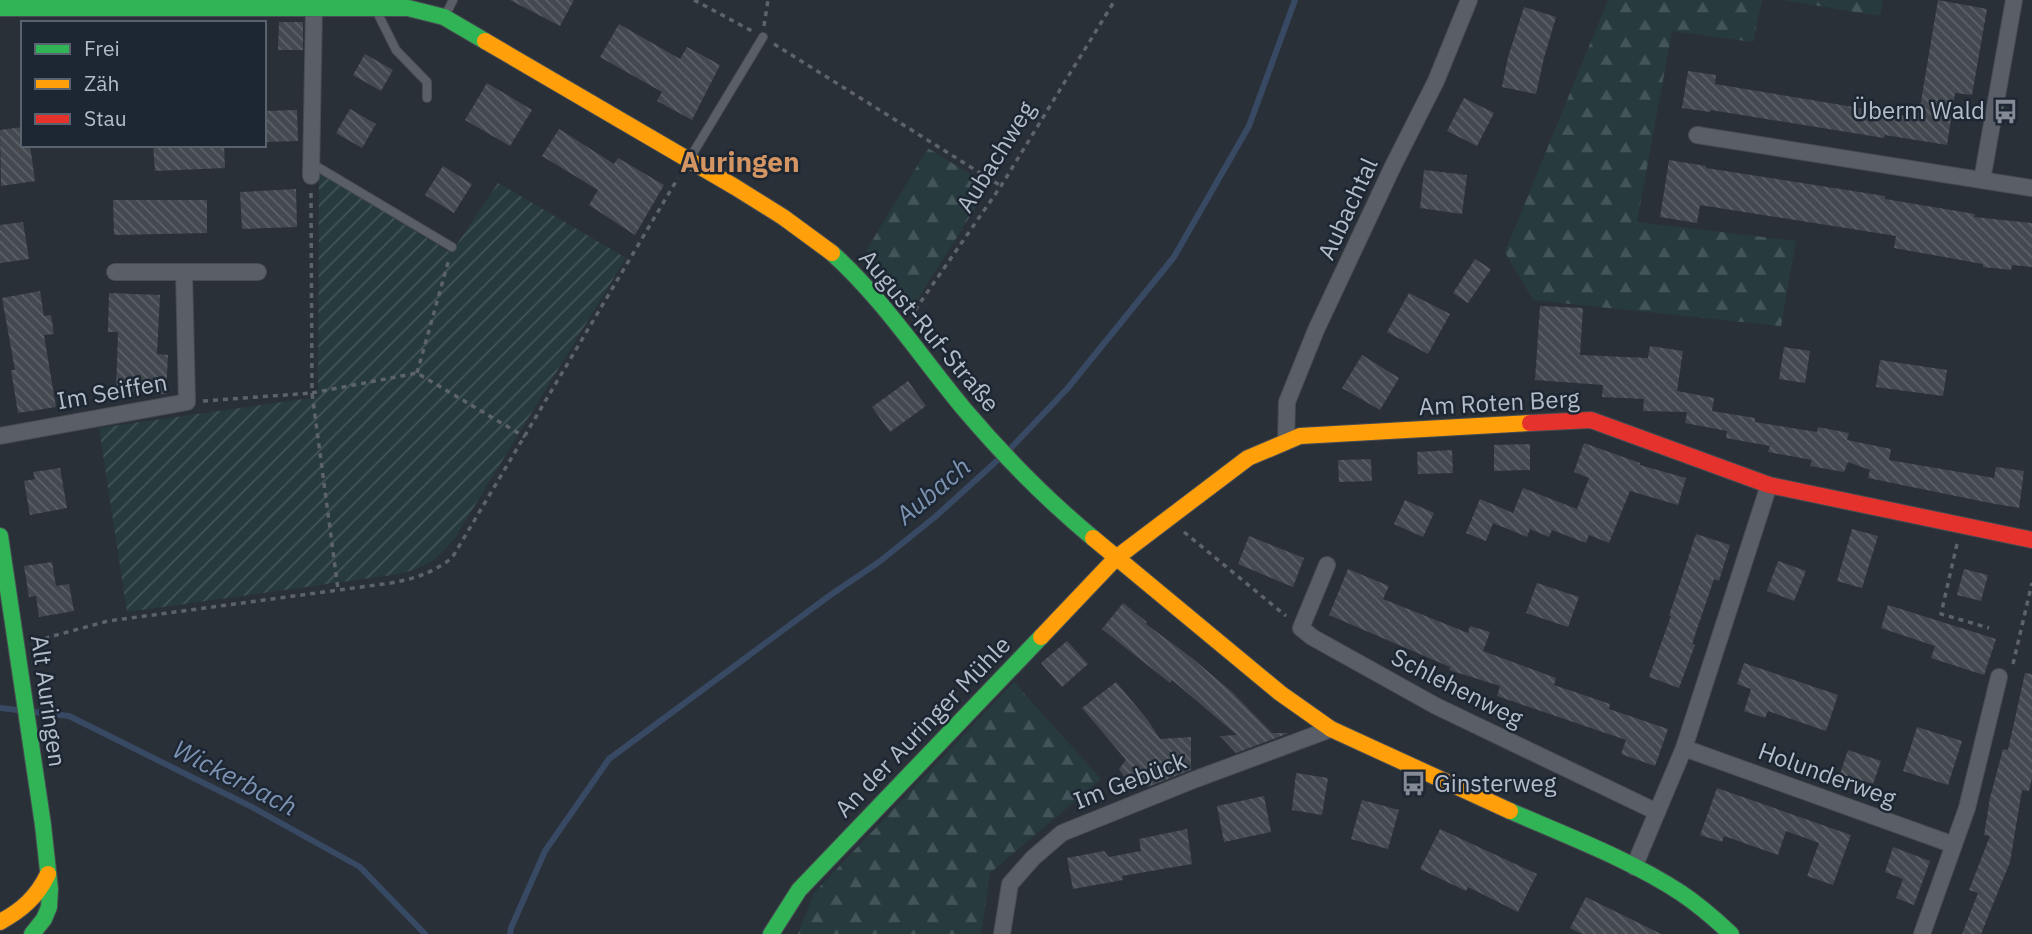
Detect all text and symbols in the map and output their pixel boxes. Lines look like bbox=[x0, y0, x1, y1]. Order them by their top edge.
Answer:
legend bbox=[21, 21, 266, 147]
text: Frei bbox=[84, 34, 120, 62]
text: Zäh bbox=[84, 69, 119, 97]
place label: Überm Wald bbox=[1852, 94, 1985, 126]
street label: Aubachweg bbox=[948, 95, 1042, 218]
bus stop icon: Überm Wald bbox=[1991, 97, 2019, 125]
text: Stau bbox=[84, 104, 127, 132]
district label: Auringen bbox=[680, 143, 800, 180]
street label: Aubachtal bbox=[1310, 152, 1385, 265]
street label: August-Ruf-Straße bbox=[852, 242, 1007, 418]
street label: Im Seiffen bbox=[54, 366, 170, 416]
street label: Am Roten Berg bbox=[1418, 382, 1581, 422]
water label: Aubach bbox=[887, 449, 977, 532]
street label: An der Auringer Mühle bbox=[827, 629, 1017, 824]
street label: Alt Auringen bbox=[24, 633, 74, 769]
street label: Schlehenweg bbox=[1386, 640, 1529, 734]
water label: Wickerbach bbox=[168, 731, 303, 823]
street label: Holunderweg bbox=[1754, 734, 1901, 814]
street label: Im Gebück bbox=[1069, 744, 1191, 816]
place label: Ginsterweg bbox=[1434, 767, 1557, 799]
bus stop icon: Ginsterweg bbox=[1400, 770, 1428, 798]

